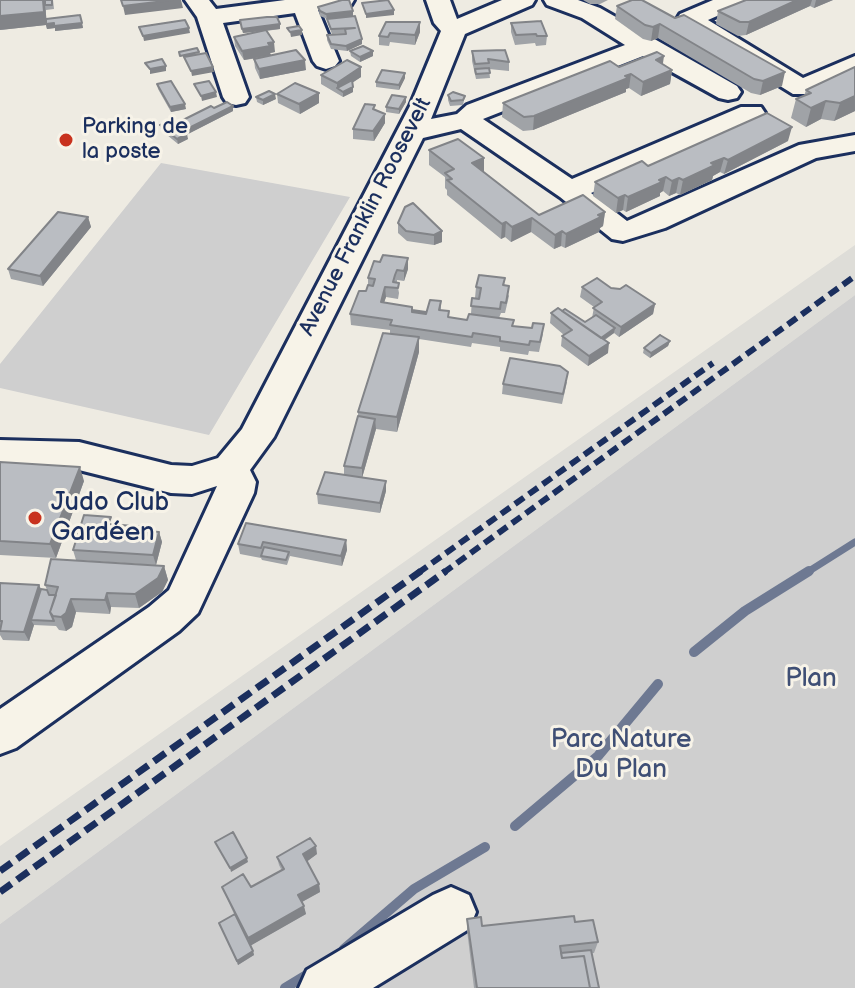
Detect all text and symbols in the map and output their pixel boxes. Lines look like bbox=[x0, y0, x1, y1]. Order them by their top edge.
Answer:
street label: Avenue Franklin Roosevelt bbox=[294, 93, 438, 341]
place label: Parking de la poste bbox=[82, 114, 188, 166]
marker: Parking de la poste bbox=[57, 131, 75, 149]
place label: Judo Club Gardéen bbox=[51, 487, 169, 548]
marker: Judo Club Gardéen bbox=[26, 509, 44, 527]
park label: Plan bbox=[785, 663, 837, 695]
park label: Parc Nature Du Plan bbox=[551, 724, 691, 786]

